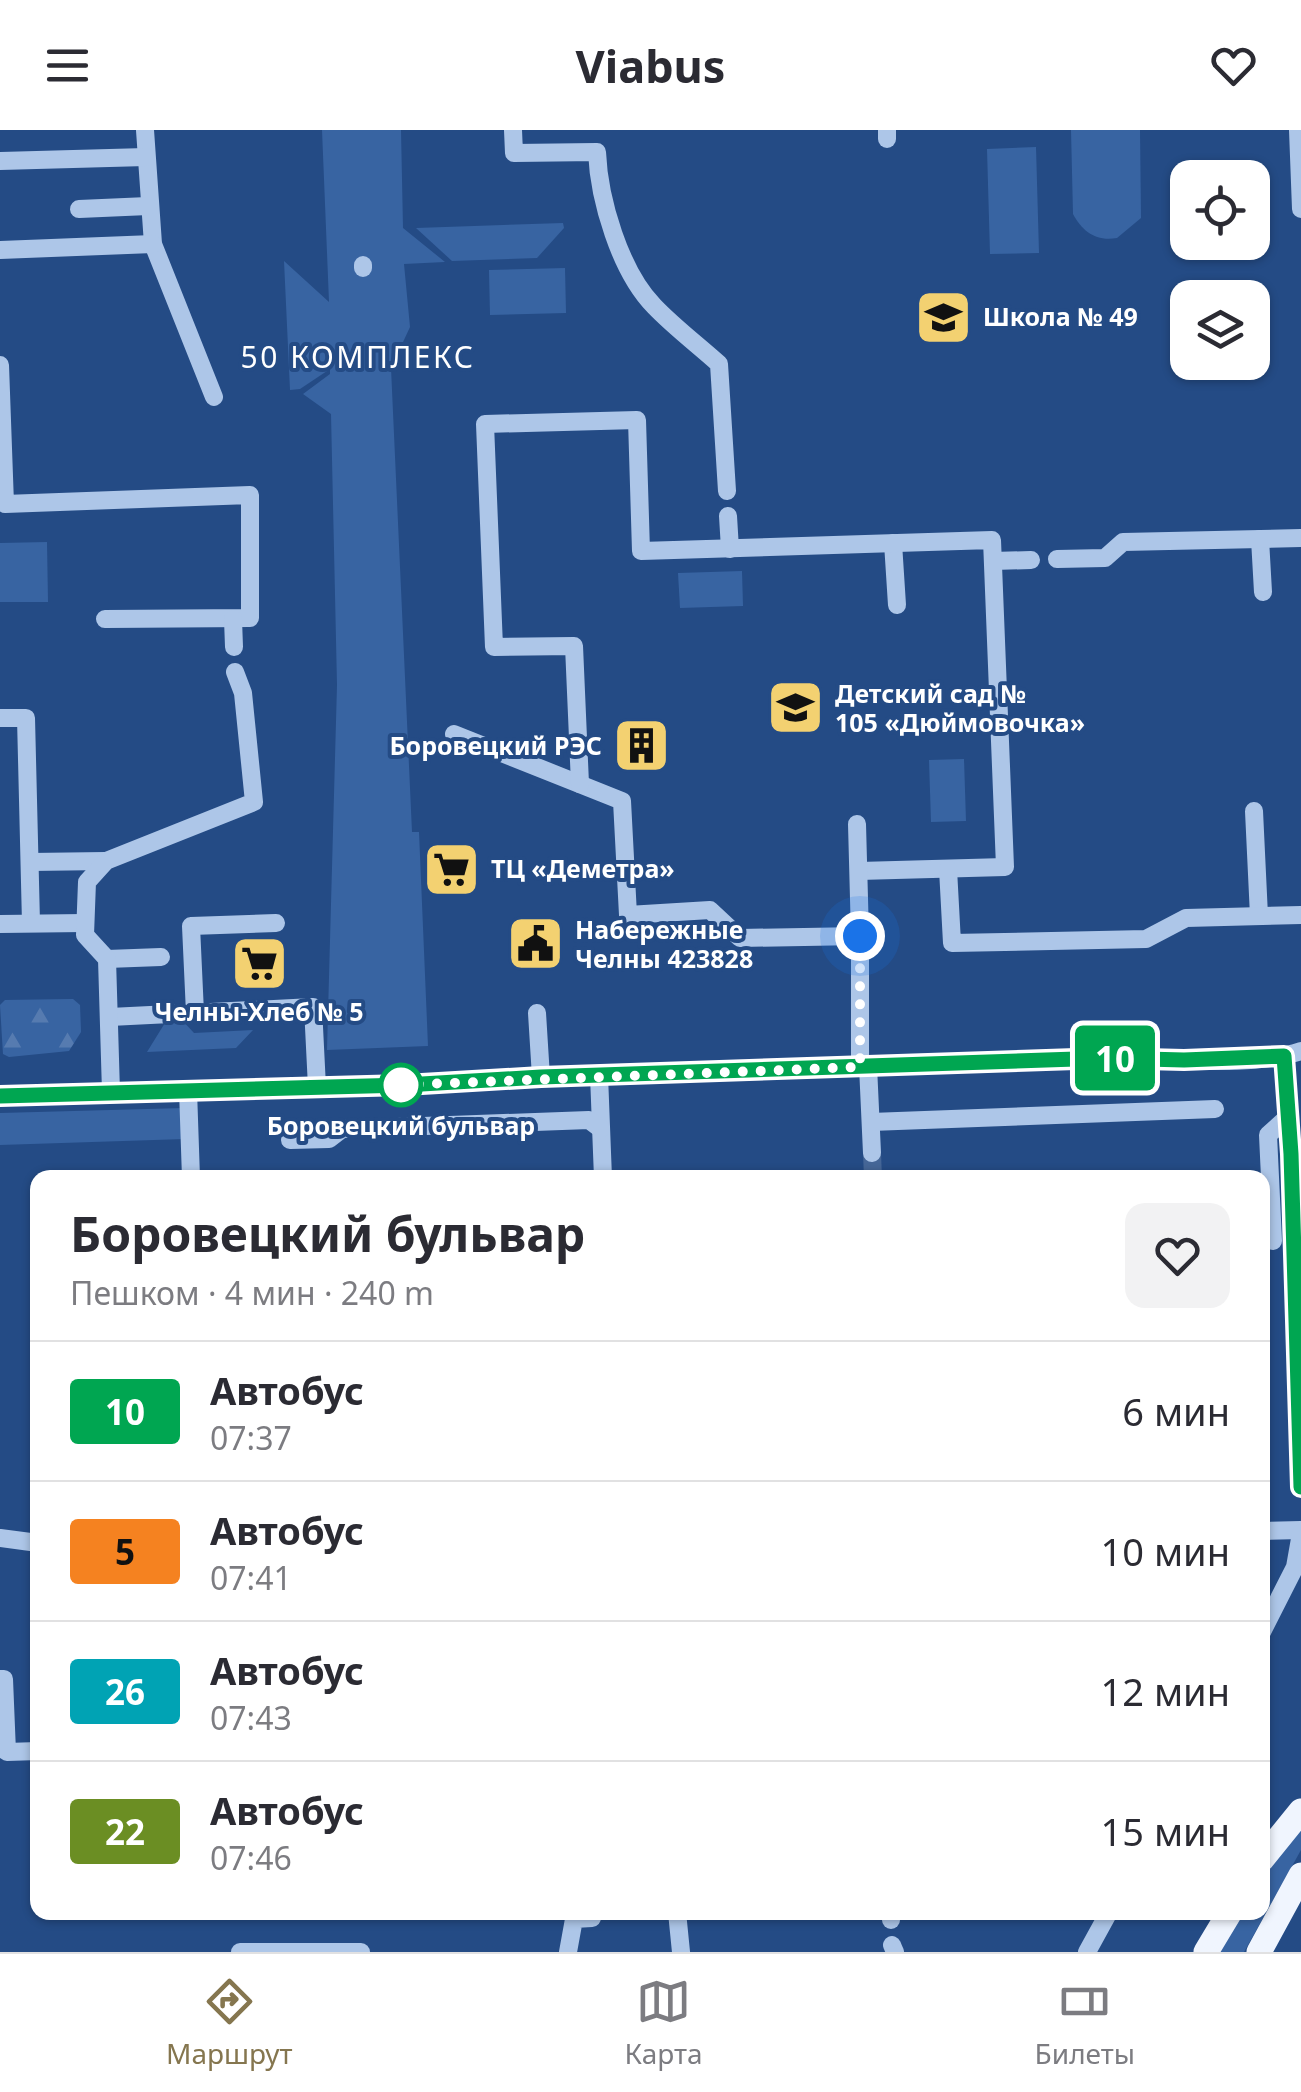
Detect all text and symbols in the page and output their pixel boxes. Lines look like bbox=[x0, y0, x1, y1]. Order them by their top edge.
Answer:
text: Viabus bbox=[576, 35, 725, 96]
icon: menu bbox=[40, 38, 95, 93]
icon: heart bbox=[1206, 38, 1261, 93]
map controls bbox=[1170, 160, 1270, 380]
button: locate bbox=[1170, 160, 1270, 260]
button: layers bbox=[1170, 280, 1270, 380]
school or university icon: Школа № 49 bbox=[914, 287, 974, 347]
place label: Школа № 49 bbox=[983, 299, 1138, 333]
district label: 50 КОМПЛЕКС bbox=[241, 336, 475, 377]
place label: Детский сад № 105 «Дюймовочка» bbox=[835, 676, 1085, 739]
school or university icon: Детский сад № 105 «Дюймовочка» bbox=[766, 678, 826, 738]
building icon: Боровецкий РЭС bbox=[611, 716, 671, 776]
place label: Боровецкий РЭС bbox=[389, 728, 602, 762]
supermarket icon: ТЦ «Деметра» bbox=[422, 839, 482, 899]
place label: ТЦ «Деметра» bbox=[491, 851, 675, 885]
your location bbox=[835, 911, 885, 961]
place label: Набережные Челны 423828 bbox=[575, 912, 753, 975]
public building icon: Набережные Челны 423828 bbox=[506, 914, 566, 974]
supermarket icon: Челны-Хлеб № 5 bbox=[229, 933, 289, 993]
place label: Челны-Хлеб № 5 bbox=[154, 994, 364, 1028]
line badge: 10 bbox=[1070, 1026, 1160, 1090]
text: 10 bbox=[1095, 1035, 1135, 1082]
marker: Боровецкий бульвар bbox=[380, 1064, 422, 1106]
place label: Боровецкий бульвар bbox=[267, 1108, 535, 1142]
text: Боровецкий бульвар bbox=[70, 1201, 585, 1266]
button: heart bbox=[1125, 1203, 1230, 1308]
text: Пешком · 4 мин · 240 m bbox=[70, 1271, 434, 1314]
text: Автобус bbox=[210, 1364, 364, 1416]
text: 6 мин bbox=[1122, 1385, 1230, 1437]
text: 10 bbox=[105, 1388, 145, 1435]
text: 07:37 bbox=[210, 1416, 292, 1459]
text: Автобус bbox=[210, 1504, 364, 1556]
text: 10 мин bbox=[1101, 1525, 1230, 1577]
text: 5 bbox=[115, 1528, 135, 1575]
text: 07:41 bbox=[210, 1556, 292, 1599]
text: Автобус bbox=[210, 1644, 364, 1696]
text: 12 мин bbox=[1101, 1665, 1230, 1717]
text: 26 bbox=[105, 1668, 145, 1715]
text: 07:43 bbox=[210, 1696, 292, 1739]
text: Автобус bbox=[210, 1784, 364, 1836]
text: 15 мин bbox=[1101, 1805, 1230, 1857]
text: 22 bbox=[105, 1808, 145, 1855]
text: 07:46 bbox=[210, 1836, 292, 1879]
tab: Маршрут bbox=[166, 1974, 292, 2072]
tab: Карта bbox=[624, 1974, 703, 2072]
tab: Билеты bbox=[1035, 1974, 1135, 2072]

